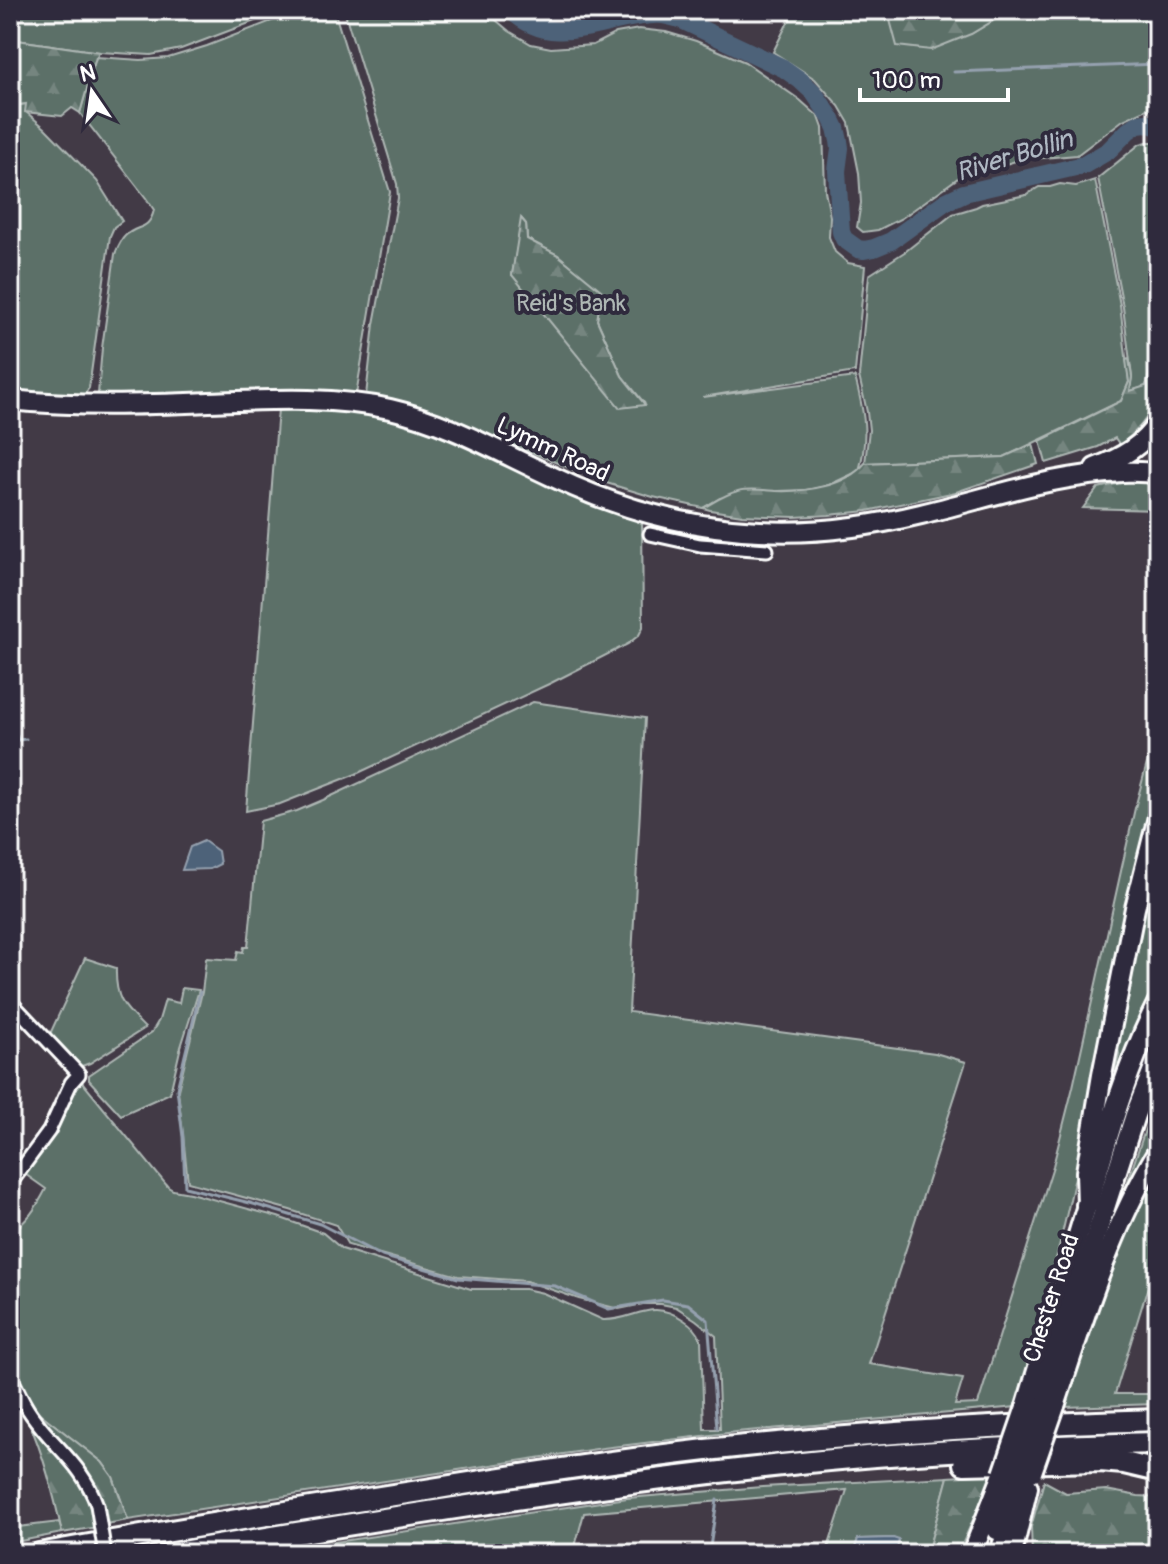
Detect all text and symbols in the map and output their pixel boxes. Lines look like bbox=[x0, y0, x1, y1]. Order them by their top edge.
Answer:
north arrow bbox=[52, 52, 132, 132]
scale bar bbox=[860, 52, 1008, 102]
text: N bbox=[77, 58, 98, 89]
text: 100 m bbox=[872, 66, 941, 95]
water label: River Bollin bbox=[952, 123, 1078, 189]
park label: Reid's Bank bbox=[516, 289, 626, 318]
street label: Lymm Road bbox=[492, 411, 614, 488]
street label: Chester Road bbox=[1017, 1230, 1086, 1366]

